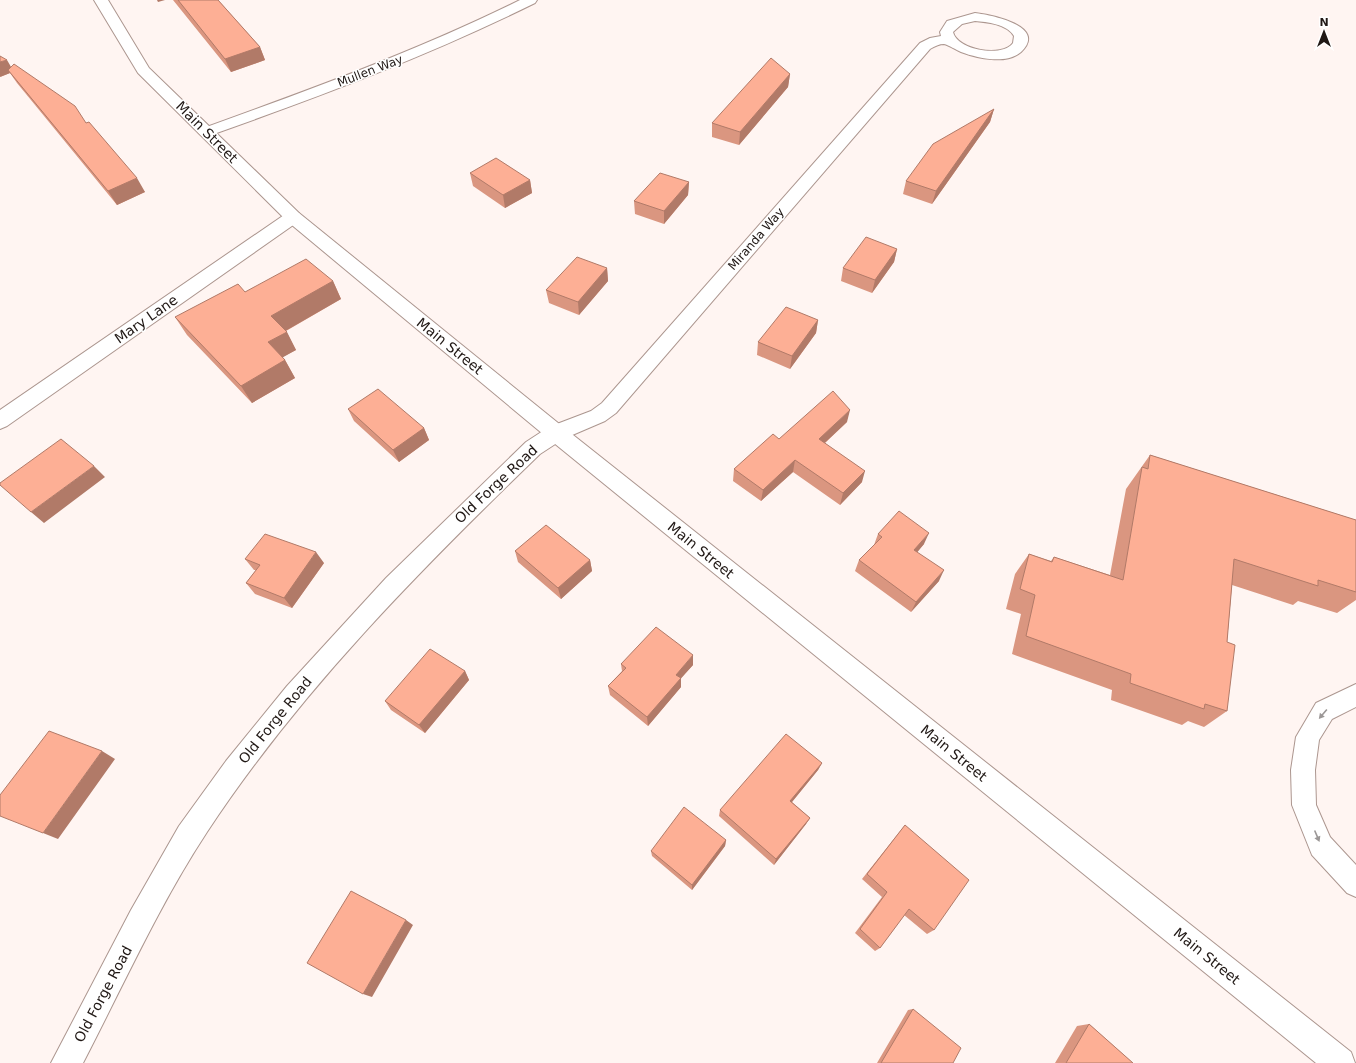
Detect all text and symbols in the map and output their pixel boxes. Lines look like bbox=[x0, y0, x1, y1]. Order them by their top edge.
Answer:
north arrow bbox=[1304, 12, 1344, 52]
text: N bbox=[1319, 16, 1329, 29]
street label: Mullen Way bbox=[335, 52, 405, 90]
street label: Main Street bbox=[173, 98, 241, 166]
street label: Miranda Way bbox=[725, 205, 787, 273]
street label: Mary Lane bbox=[112, 292, 180, 346]
street label: Main Street bbox=[414, 314, 487, 378]
street label: Old Forge Road bbox=[451, 442, 541, 526]
street label: Main Street bbox=[665, 518, 738, 582]
street label: Old Forge Road bbox=[235, 673, 315, 767]
one-way arrow bbox=[1319, 709, 1327, 719]
street label: Main Street bbox=[918, 721, 991, 785]
one-way arrow bbox=[1314, 831, 1320, 843]
street label: Main Street bbox=[1171, 924, 1244, 988]
street label: Old Forge Road bbox=[71, 943, 135, 1045]

